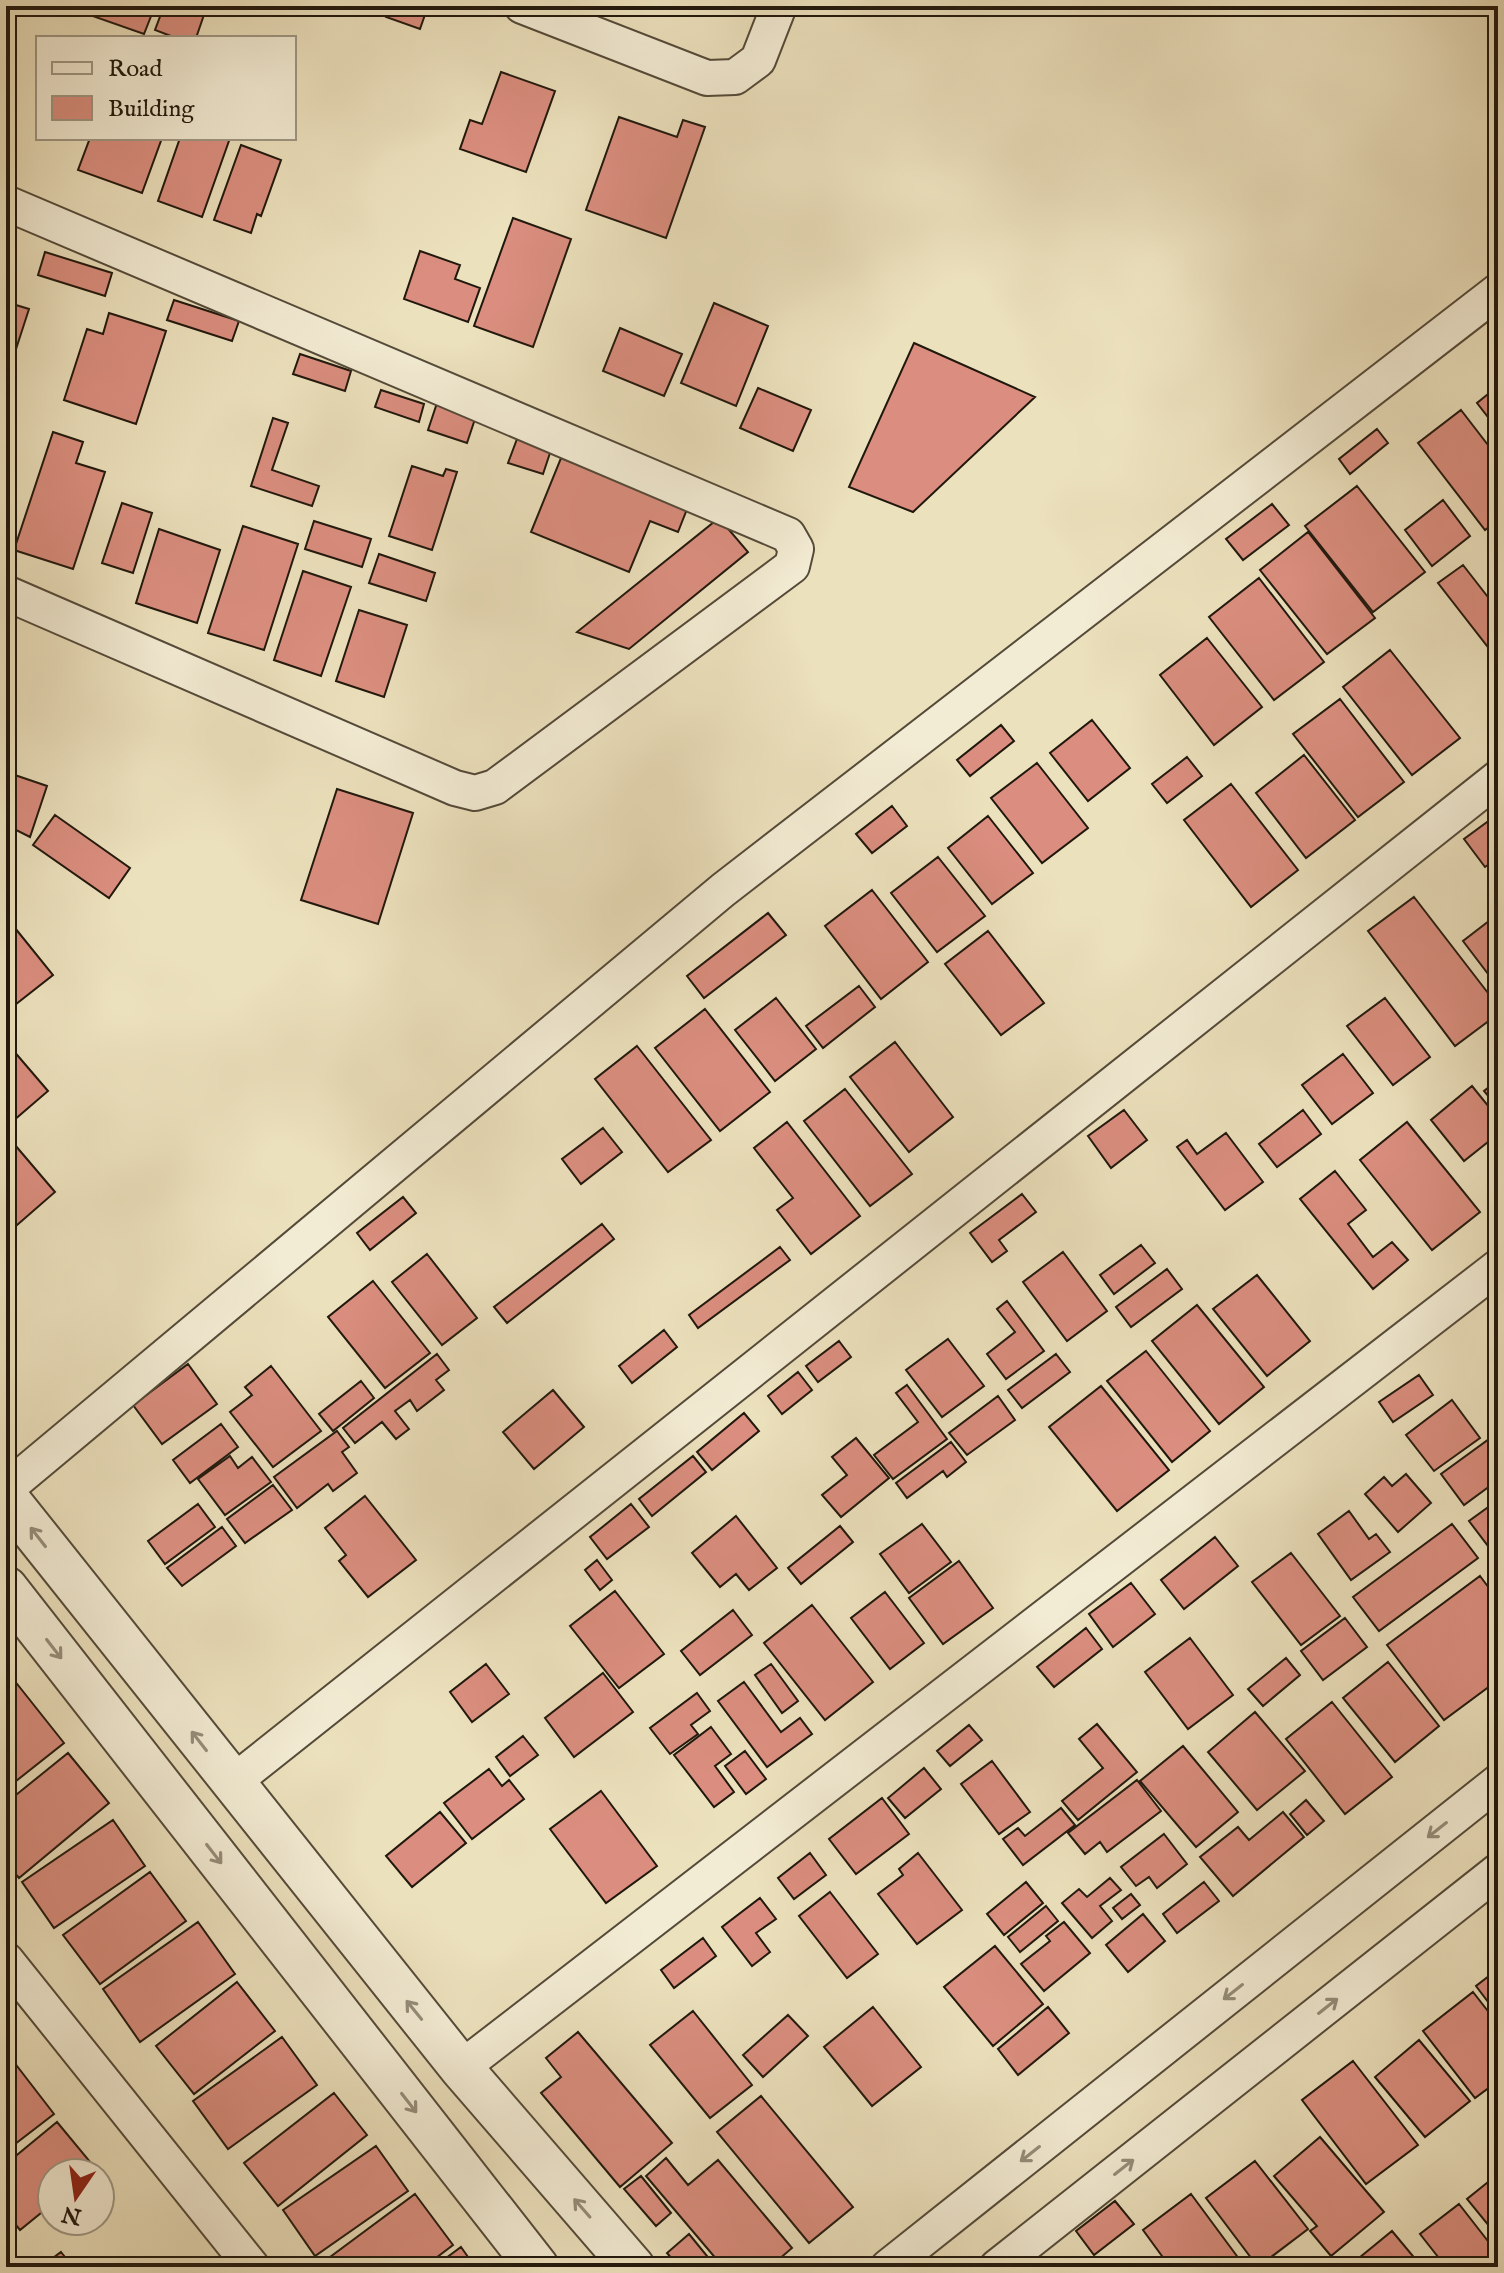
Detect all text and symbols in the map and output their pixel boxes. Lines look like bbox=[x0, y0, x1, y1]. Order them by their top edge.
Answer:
legend bbox=[36, 36, 296, 140]
text: Road bbox=[108, 54, 162, 85]
text: Building bbox=[108, 94, 195, 125]
one-way arrow bbox=[29, 1527, 46, 1548]
one-way arrow bbox=[45, 1638, 63, 1659]
one-way arrow bbox=[190, 1731, 207, 1752]
one-way arrow bbox=[1427, 1822, 1448, 1839]
one-way arrow bbox=[206, 1843, 223, 1864]
one-way arrow bbox=[1223, 1984, 1244, 2001]
one-way arrow bbox=[1317, 1997, 1338, 2014]
one-way arrow bbox=[405, 2000, 423, 2021]
one-way arrow bbox=[400, 2092, 418, 2113]
one-way arrow bbox=[1020, 2145, 1041, 2163]
north arrow bbox=[36, 2157, 116, 2237]
one-way arrow bbox=[1113, 2158, 1134, 2175]
one-way arrow bbox=[573, 2198, 591, 2219]
text: N bbox=[60, 2199, 85, 2231]

